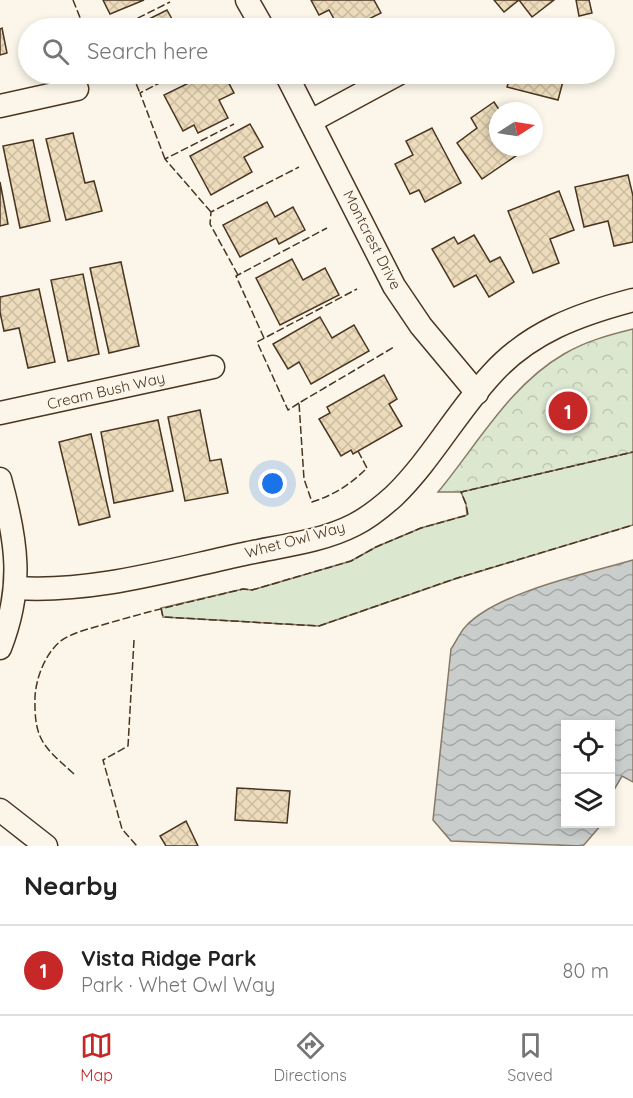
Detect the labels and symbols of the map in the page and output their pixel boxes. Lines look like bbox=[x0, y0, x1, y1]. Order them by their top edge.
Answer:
north arrow bbox=[489, 102, 543, 156]
street label: Montcrest Drive bbox=[339, 187, 406, 293]
street label: Cream Bush Way bbox=[45, 368, 167, 413]
pin: 1 bbox=[548, 388, 588, 434]
your location bbox=[258, 469, 287, 498]
street label: Whet Owl Way bbox=[243, 517, 347, 562]

